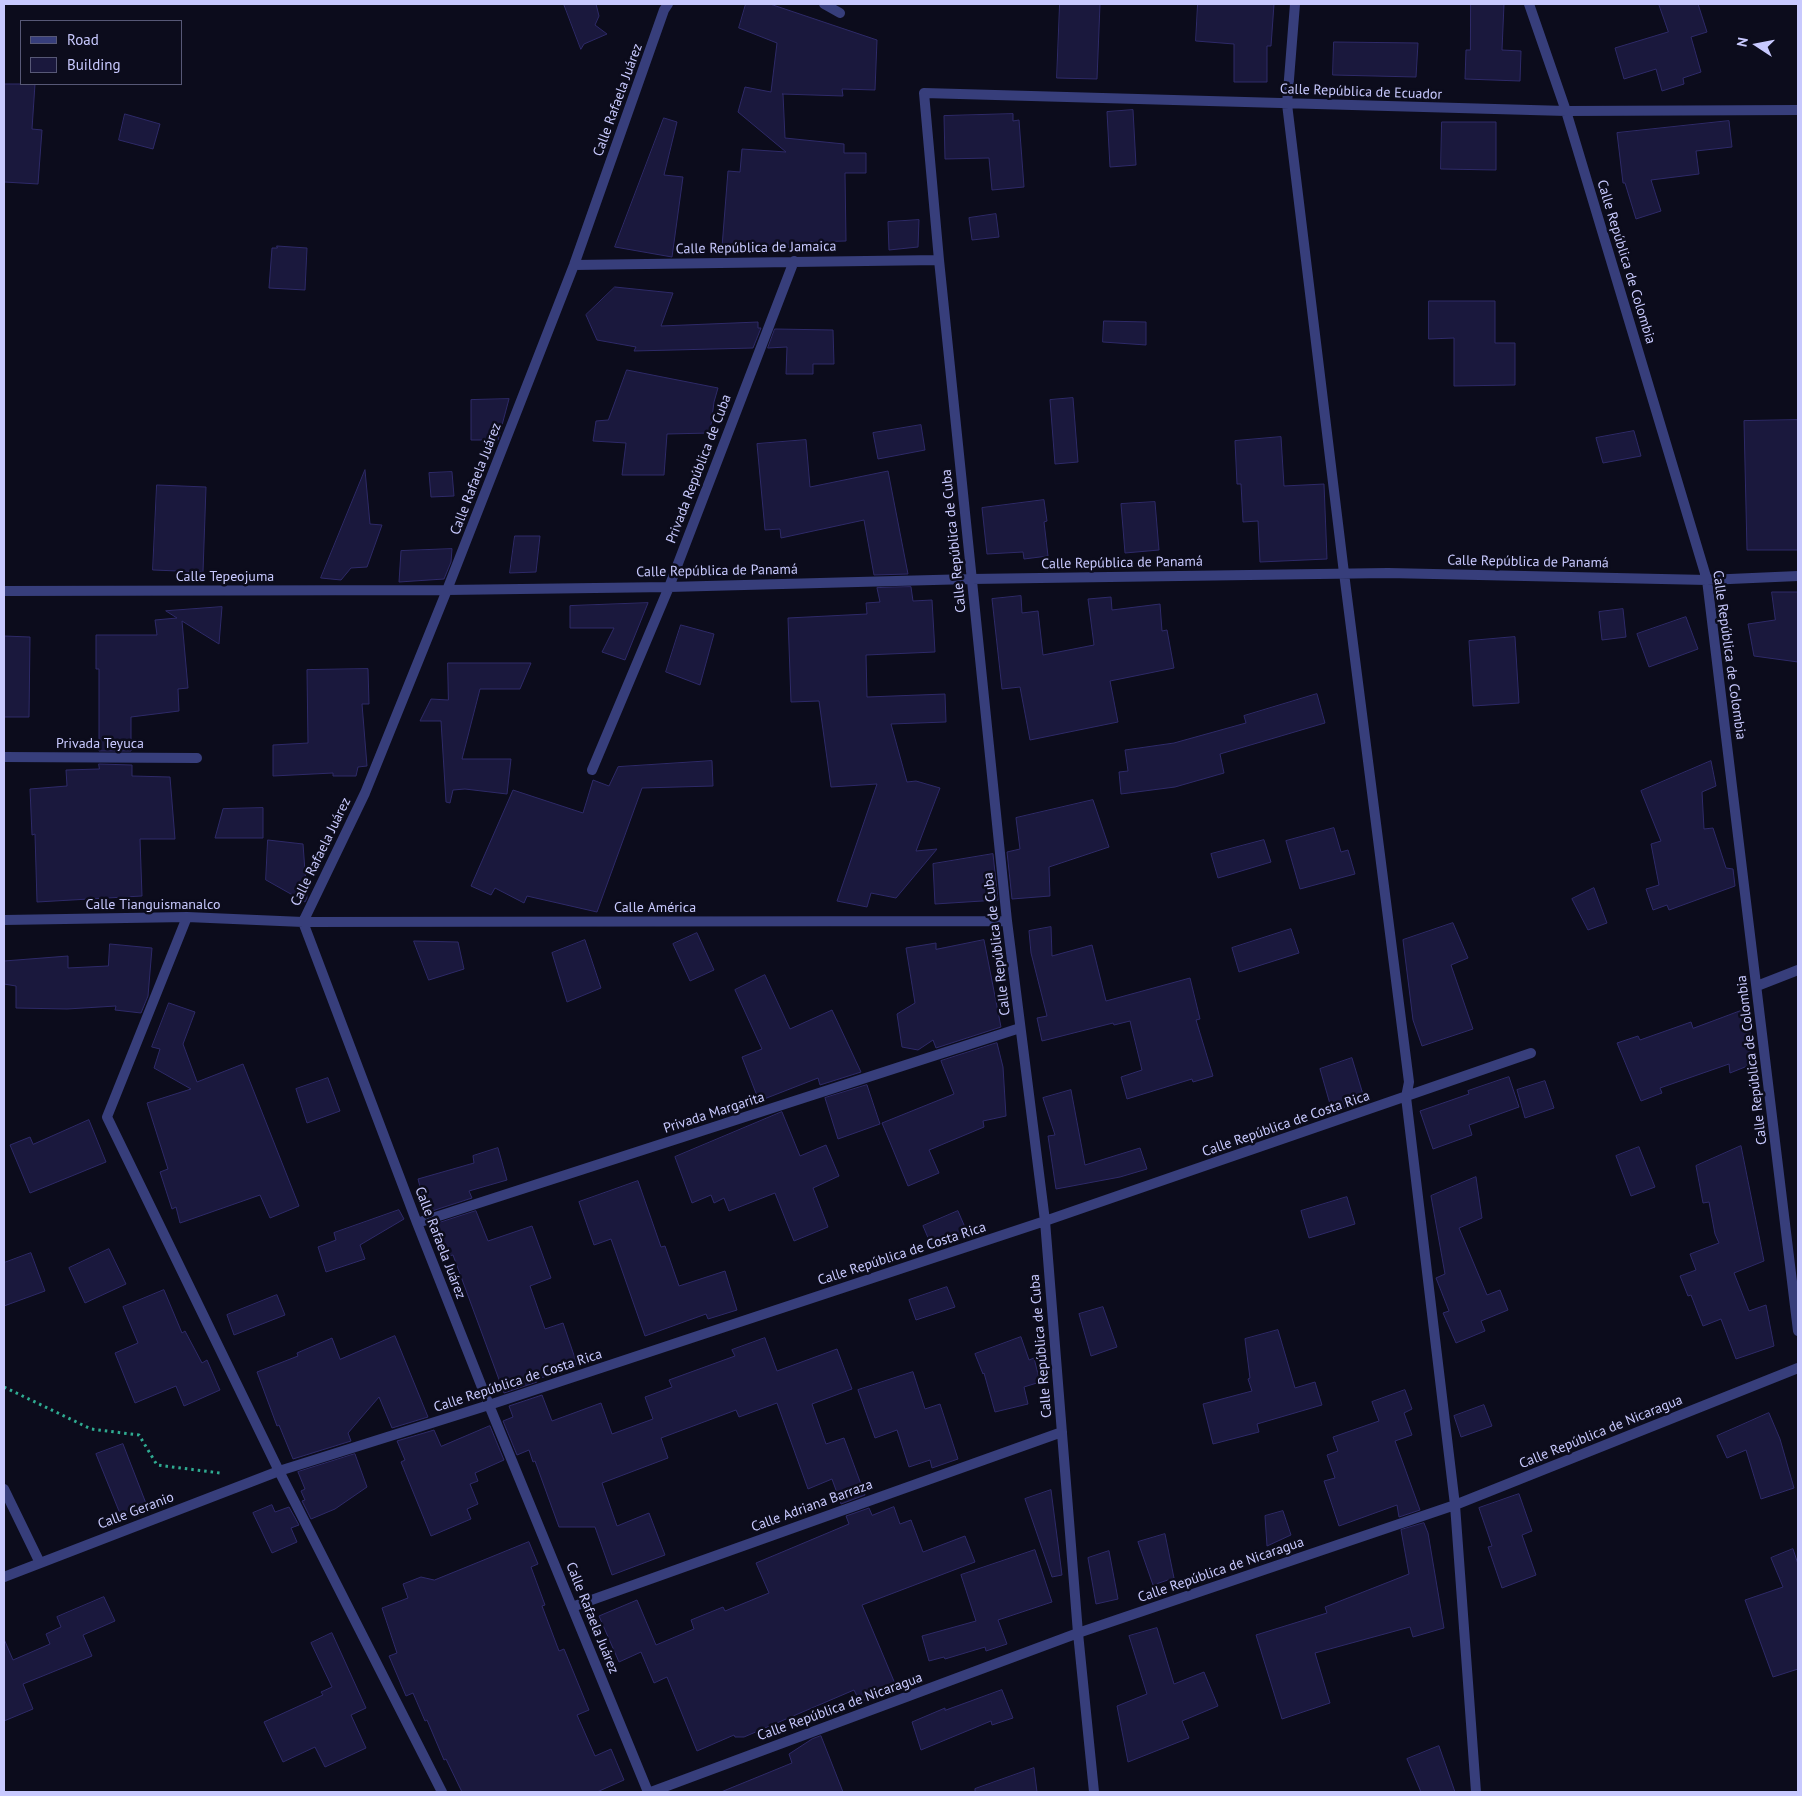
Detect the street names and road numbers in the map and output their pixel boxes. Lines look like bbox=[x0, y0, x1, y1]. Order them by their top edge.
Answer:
street label: Calle Rafaela Juárez bbox=[590, 41, 646, 159]
street label: Calle República de Ecuador bbox=[1280, 81, 1442, 103]
street label: Calle República de Colombia bbox=[1593, 178, 1659, 346]
street label: Calle República de Jamaica bbox=[675, 238, 837, 258]
street label: Privada República de Cuba bbox=[663, 392, 735, 546]
street label: Calle Rafaela Juárez bbox=[447, 421, 505, 537]
street label: Calle República de Cuba bbox=[938, 468, 970, 614]
street label: Calle República de Panamá bbox=[1447, 552, 1609, 572]
street label: Calle República de Panamá bbox=[1041, 553, 1203, 573]
street label: Calle República de Panamá bbox=[636, 561, 798, 581]
street label: Calle Tepeojuma bbox=[176, 569, 274, 585]
street label: Calle República de Colombia bbox=[1709, 569, 1749, 741]
street label: Privada Teyuca bbox=[56, 736, 144, 752]
street label: Calle Rafaela Juárez bbox=[287, 795, 355, 909]
street label: Calle República de Cuba bbox=[980, 871, 1014, 1017]
street label: Calle Tianguismanalco bbox=[85, 897, 221, 913]
street label: Calle América bbox=[614, 900, 696, 916]
street label: Calle República de Colombia bbox=[1733, 974, 1771, 1146]
street label: Calle República de Costa Rica bbox=[1200, 1087, 1372, 1161]
street label: Privada Margarita bbox=[661, 1089, 767, 1137]
street label: Calle Rafaela Juárez bbox=[411, 1185, 469, 1301]
street label: Calle República de Costa Rica bbox=[816, 1219, 988, 1289]
street label: Calle República de Cuba bbox=[1026, 1273, 1056, 1419]
street label: Calle República de Costa Rica bbox=[432, 1346, 604, 1416]
street label: Calle República de Nicaragua bbox=[1517, 1392, 1685, 1472]
street label: Calle Adriana Barraza bbox=[749, 1476, 875, 1536]
street label: Calle Geranio bbox=[96, 1489, 176, 1533]
street label: Calle República de Nicaragua bbox=[1136, 1534, 1306, 1606]
street label: Calle Rafaela Juárez bbox=[562, 1560, 622, 1676]
street label: Calle República de Nicaragua bbox=[755, 1669, 925, 1745]

